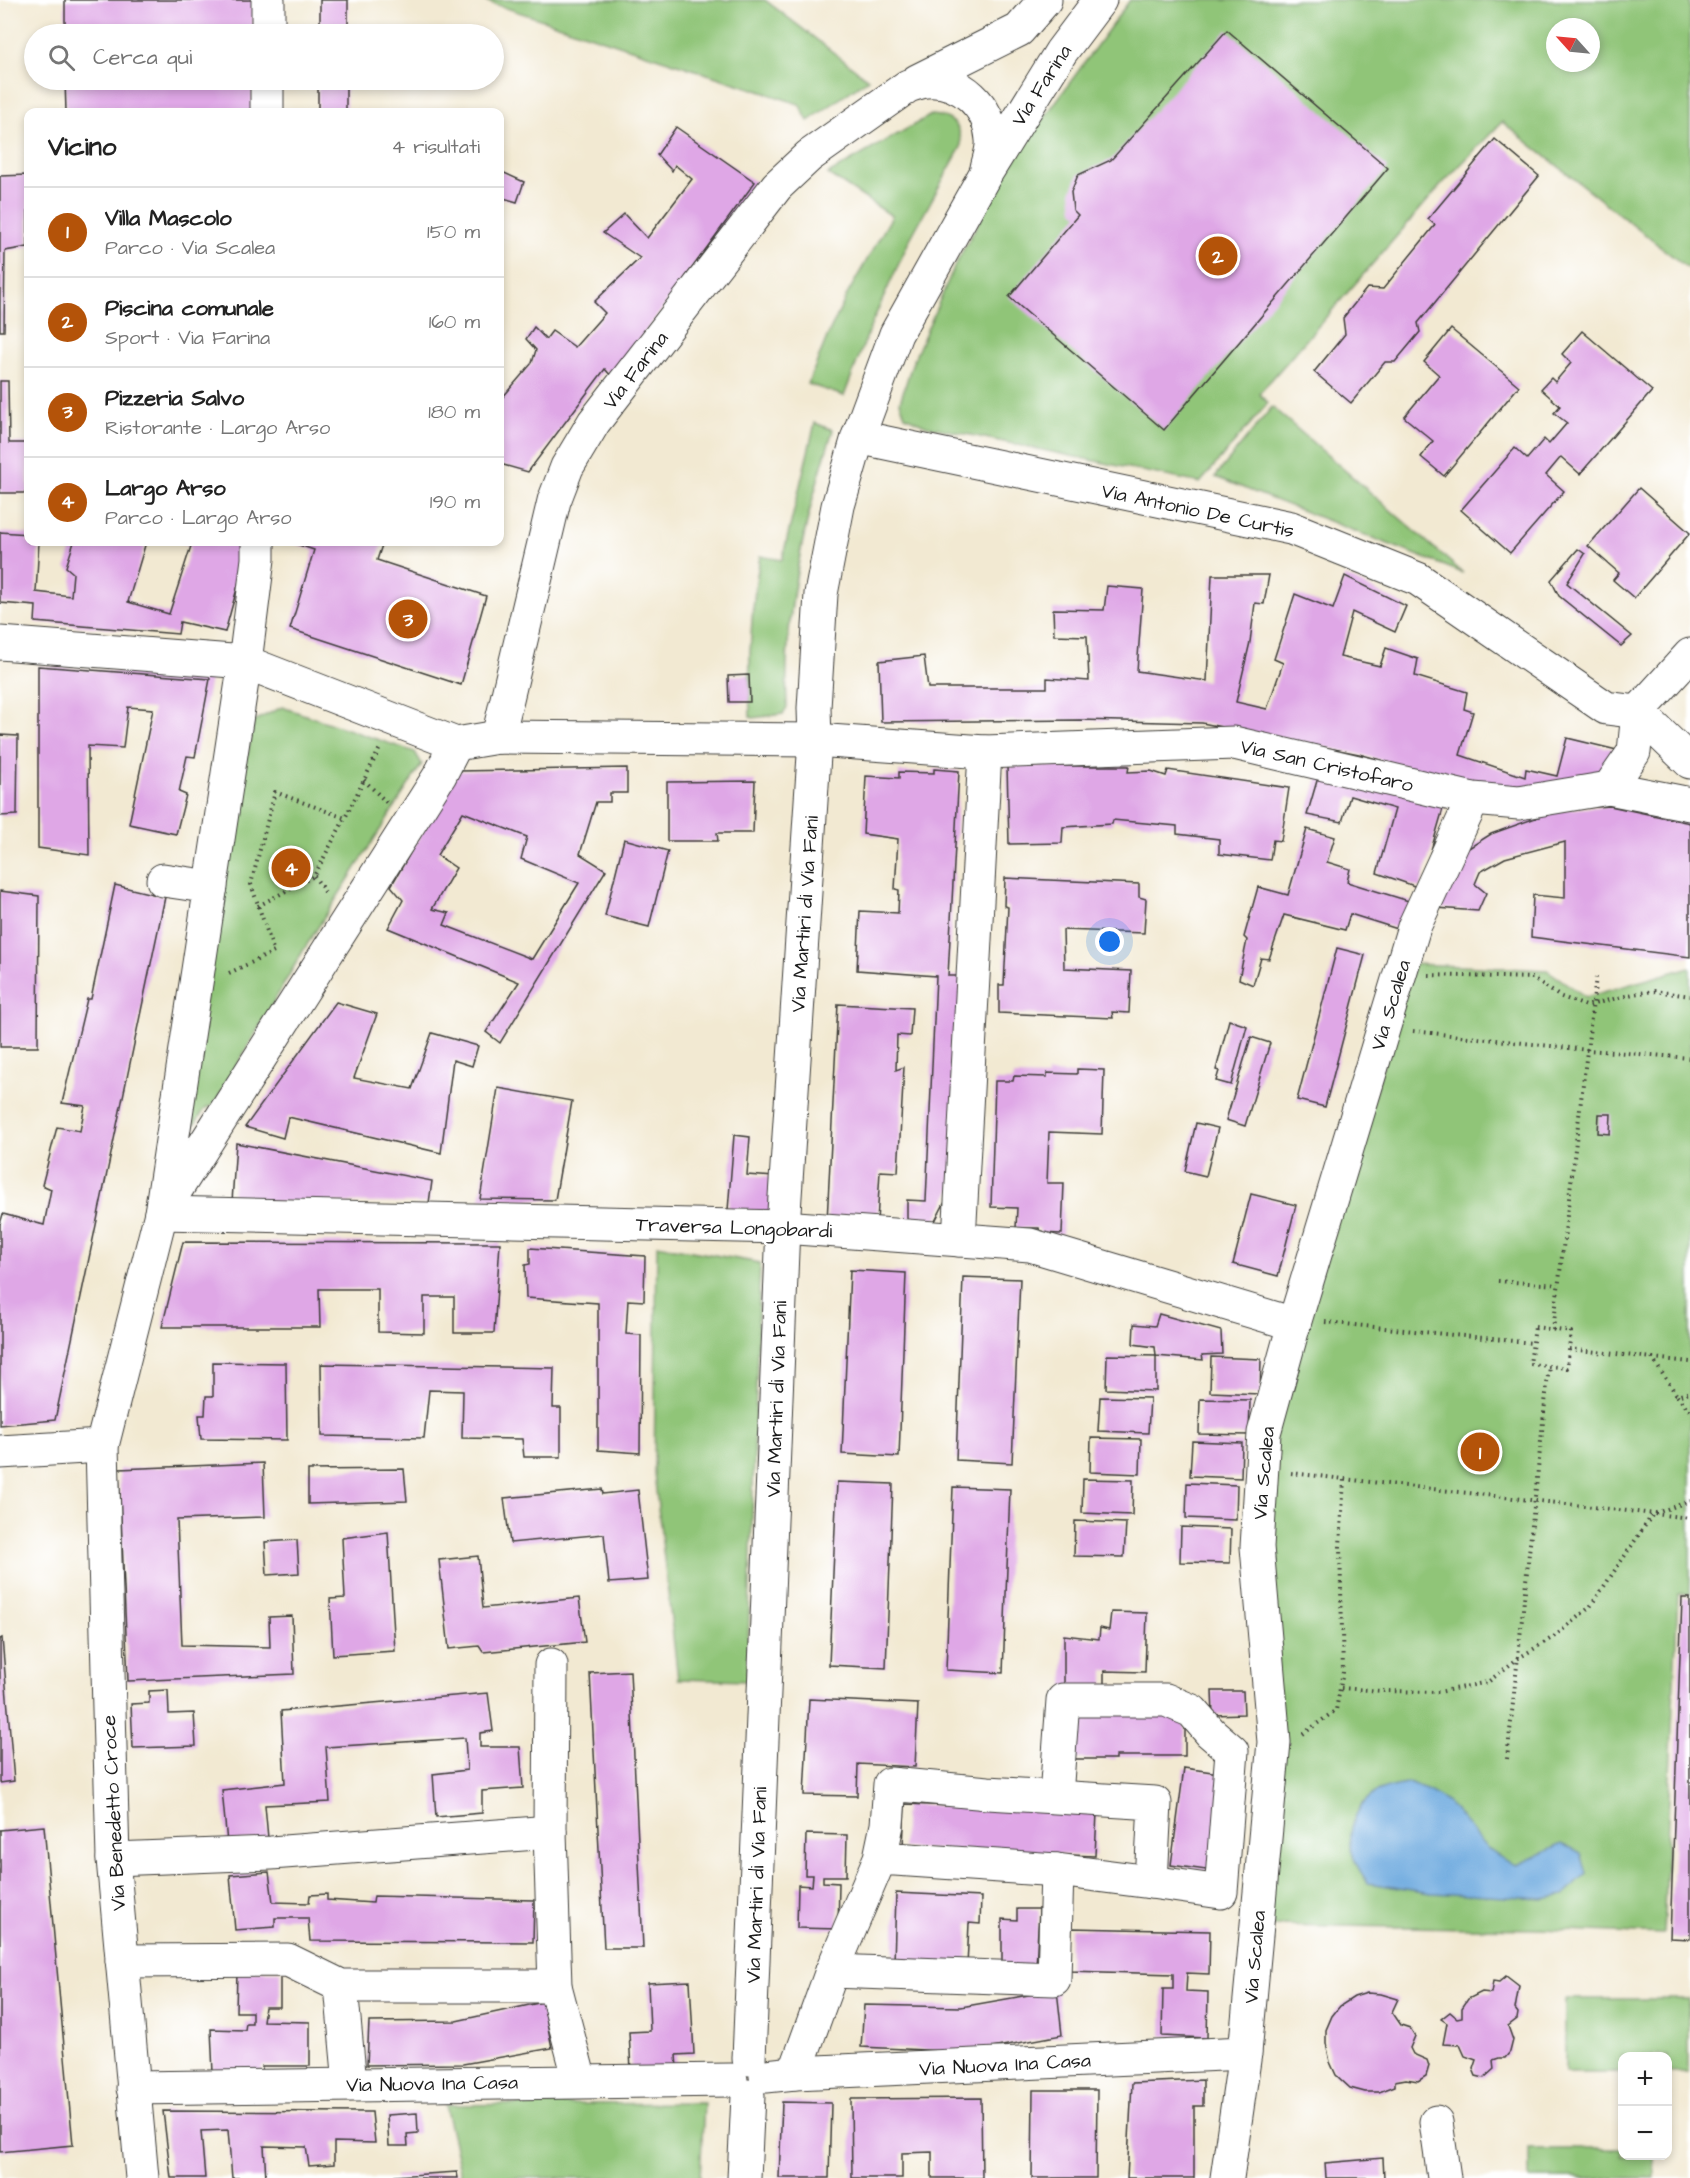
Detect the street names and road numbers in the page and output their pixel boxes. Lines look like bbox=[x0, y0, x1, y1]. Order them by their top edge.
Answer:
street label: Via Farina bbox=[1005, 39, 1079, 132]
street label: Via Farina bbox=[596, 326, 675, 415]
street label: Via Antonio De Curtis bbox=[1099, 477, 1297, 545]
street label: Via San Cristofaro bbox=[1238, 732, 1416, 799]
street label: Via Martiri di Via Fani bbox=[784, 815, 826, 1013]
street label: Via Scalea bbox=[1364, 956, 1418, 1054]
street label: Traversa Longobardi bbox=[635, 1211, 833, 1246]
street label: Via Martiri di Via Fani bbox=[760, 1300, 794, 1498]
street label: Via Scalea bbox=[1246, 1425, 1282, 1521]
street label: Via Benedetto Croce bbox=[95, 1714, 133, 1912]
street label: Via Martiri di Via Fani bbox=[740, 1786, 774, 1984]
street label: Via Scalea bbox=[1237, 1909, 1273, 2005]
street label: Via Nuova Ina Casa bbox=[918, 2047, 1092, 2083]
street label: Via Nuova Ina Casa bbox=[346, 2069, 518, 2099]

